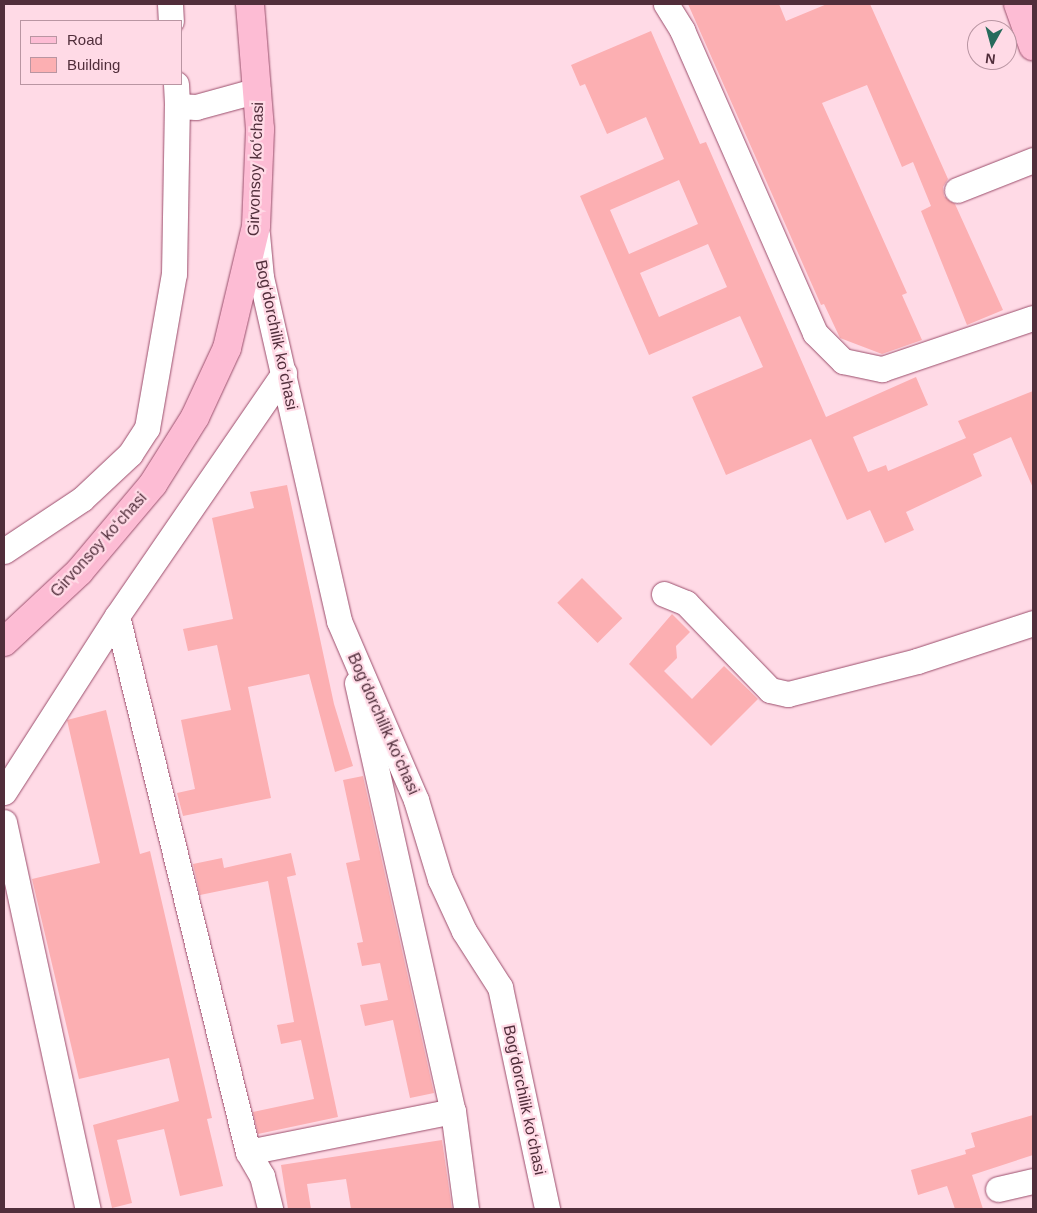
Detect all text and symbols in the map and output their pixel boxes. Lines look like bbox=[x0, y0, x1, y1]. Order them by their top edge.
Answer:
legend bbox=[20, 20, 182, 85]
north arrow bbox=[967, 20, 1017, 70]
text: Road bbox=[67, 31, 103, 48]
text: N bbox=[984, 50, 996, 67]
text: Building bbox=[67, 56, 120, 73]
street label: Girvonsoy koʻchasi bbox=[244, 102, 268, 236]
street label: Bogʻdorchilik koʻchasi bbox=[251, 258, 301, 412]
street label: Girvonsoy koʻchasi bbox=[47, 489, 151, 601]
street label: Bogʻdorchilik koʻchasi bbox=[343, 650, 423, 798]
street label: Bogʻdorchilik koʻchasi bbox=[499, 1023, 549, 1177]

